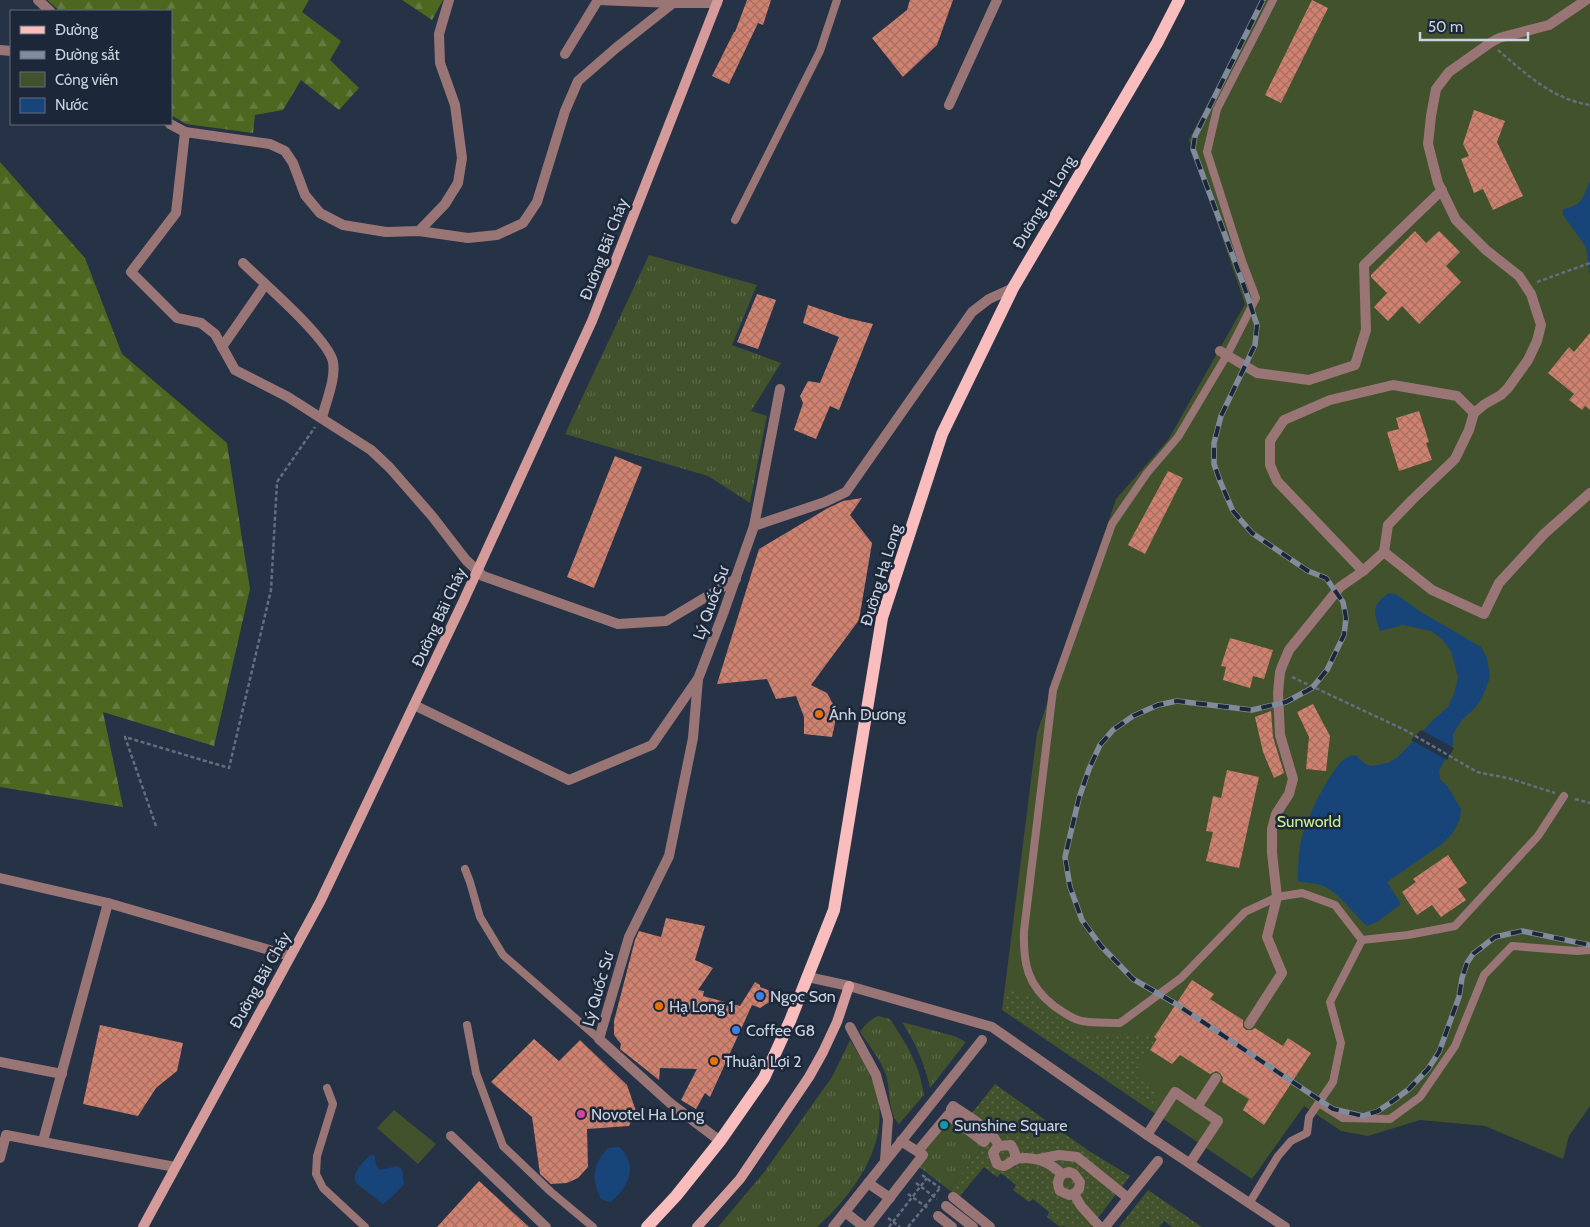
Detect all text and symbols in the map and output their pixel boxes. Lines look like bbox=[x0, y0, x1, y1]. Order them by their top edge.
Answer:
legend bbox=[10, 10, 172, 125]
scale bar bbox=[1420, 10, 1528, 42]
text: 50 m bbox=[1428, 18, 1463, 36]
text: Đường bbox=[55, 21, 98, 39]
text: Đường sắt bbox=[55, 45, 120, 64]
text: Công viên bbox=[55, 71, 118, 89]
text: Nước bbox=[55, 96, 89, 114]
street label: Đường Hạ Long bbox=[1009, 151, 1080, 252]
street label: Đường Bãi Cháy bbox=[576, 195, 632, 303]
street label: Đường Hạ Long bbox=[857, 521, 906, 628]
street label: Lý Quốc Sư bbox=[689, 562, 734, 642]
street label: Đường Bãi Cháy bbox=[408, 564, 470, 670]
place label: Ánh Dương bbox=[829, 705, 907, 724]
marker: Ánh Dương bbox=[813, 708, 825, 720]
park label: Sunworld bbox=[1277, 812, 1341, 831]
street label: Đường Bãi Cháy bbox=[226, 928, 294, 1032]
street label: Lý Quốc Sư bbox=[578, 948, 618, 1028]
place label: Ngọc Sơn bbox=[770, 987, 836, 1006]
marker: Ngọc Sơn bbox=[754, 990, 766, 1002]
place label: Hạ Long 1 bbox=[669, 997, 734, 1016]
marker: Hạ Long 1 bbox=[653, 1000, 665, 1012]
place label: Coffee G8 bbox=[746, 1021, 815, 1040]
marker: Coffee G8 bbox=[730, 1024, 742, 1036]
place label: Thuận Lợi 2 bbox=[724, 1052, 802, 1071]
marker: Thuận Lợi 2 bbox=[708, 1055, 720, 1067]
place label: Novotel Ha Long bbox=[591, 1105, 705, 1124]
marker: Novotel Ha Long bbox=[575, 1108, 587, 1120]
place label: Sunshine Square bbox=[954, 1116, 1067, 1135]
marker: Sunshine Square bbox=[938, 1119, 950, 1131]

